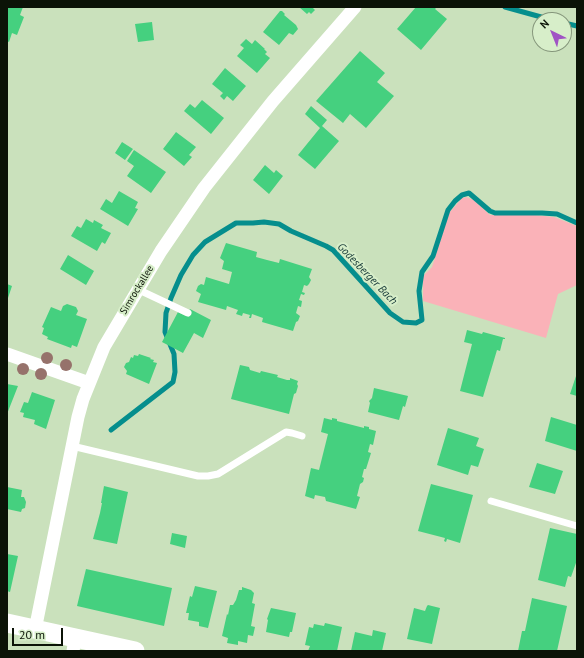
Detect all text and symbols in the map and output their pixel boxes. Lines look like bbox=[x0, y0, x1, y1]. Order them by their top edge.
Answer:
north arrow bbox=[532, 12, 572, 52]
text: N bbox=[537, 16, 552, 32]
water label: Godesberger Bach bbox=[334, 240, 400, 308]
street label: Simrockallee bbox=[118, 263, 156, 317]
scale bar bbox=[14, 620, 65, 646]
text: 20 m bbox=[19, 627, 45, 642]

